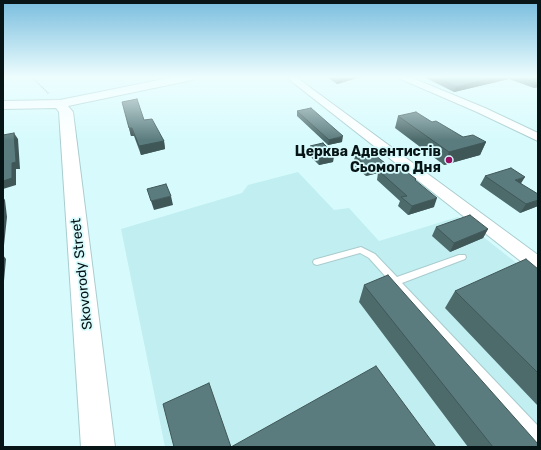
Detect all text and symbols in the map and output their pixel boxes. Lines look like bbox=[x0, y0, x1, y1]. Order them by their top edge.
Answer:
place label: Церква Адвентистів Сьомого Дня bbox=[295, 144, 441, 176]
marker: Церква Адвентистів Сьомого Дня bbox=[444, 155, 454, 165]
street label: Skovorody Street bbox=[68, 217, 96, 331]

